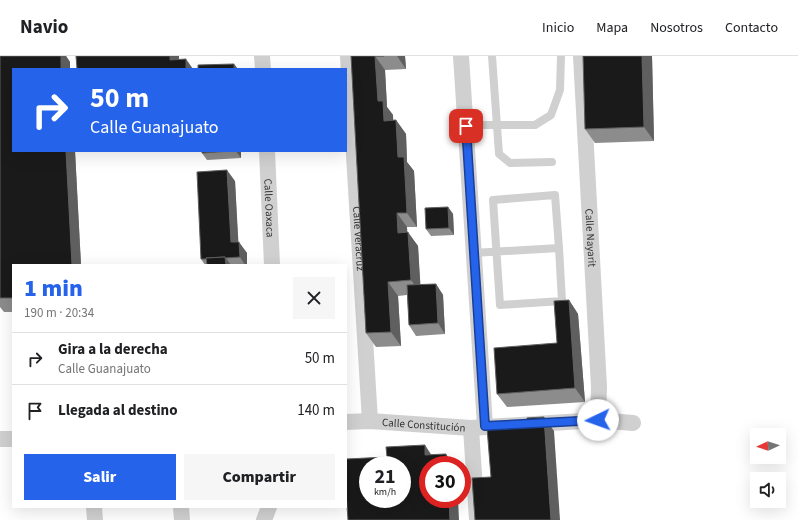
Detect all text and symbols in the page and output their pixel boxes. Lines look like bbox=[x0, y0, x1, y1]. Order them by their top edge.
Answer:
text: Navio bbox=[20, 14, 68, 41]
text: Inicio bbox=[542, 18, 574, 38]
text: Mapa bbox=[596, 18, 628, 38]
text: Nosotros bbox=[650, 18, 703, 38]
text: Contacto bbox=[725, 18, 778, 38]
text: 50 m bbox=[90, 78, 149, 118]
icon: right bbox=[24, 84, 76, 136]
pin bbox=[449, 109, 483, 143]
text: Calle Guanajuato bbox=[90, 115, 219, 140]
icon: arrive bbox=[455, 115, 477, 137]
street label: Calle Oaxaca bbox=[261, 178, 278, 238]
street label: Calle Veracruz bbox=[350, 206, 368, 272]
street label: Calle Nayarit bbox=[582, 208, 600, 268]
text: 1 min bbox=[24, 271, 83, 306]
button: close bbox=[293, 277, 335, 319]
text: 190 m · 20:34 bbox=[24, 304, 94, 322]
text: Gira a la derecha bbox=[58, 339, 168, 360]
icon: right bbox=[24, 348, 46, 370]
text: 50 m bbox=[305, 348, 335, 369]
text: Calle Guanajuato bbox=[58, 360, 151, 378]
position arrow bbox=[577, 399, 619, 441]
icon: arrive bbox=[24, 400, 46, 422]
text: Llegada al destino bbox=[58, 400, 178, 421]
text: 140 m bbox=[297, 400, 335, 421]
street label: Calle Constitución bbox=[382, 414, 466, 435]
north arrow bbox=[750, 428, 786, 464]
map controls bbox=[750, 428, 786, 508]
button: Salir bbox=[24, 454, 176, 500]
button: Compartir bbox=[184, 454, 335, 500]
speed limit sign: 30 bbox=[419, 456, 471, 508]
text: 21 bbox=[374, 463, 396, 491]
button: sound bbox=[750, 472, 786, 508]
text: km/h bbox=[374, 485, 396, 499]

